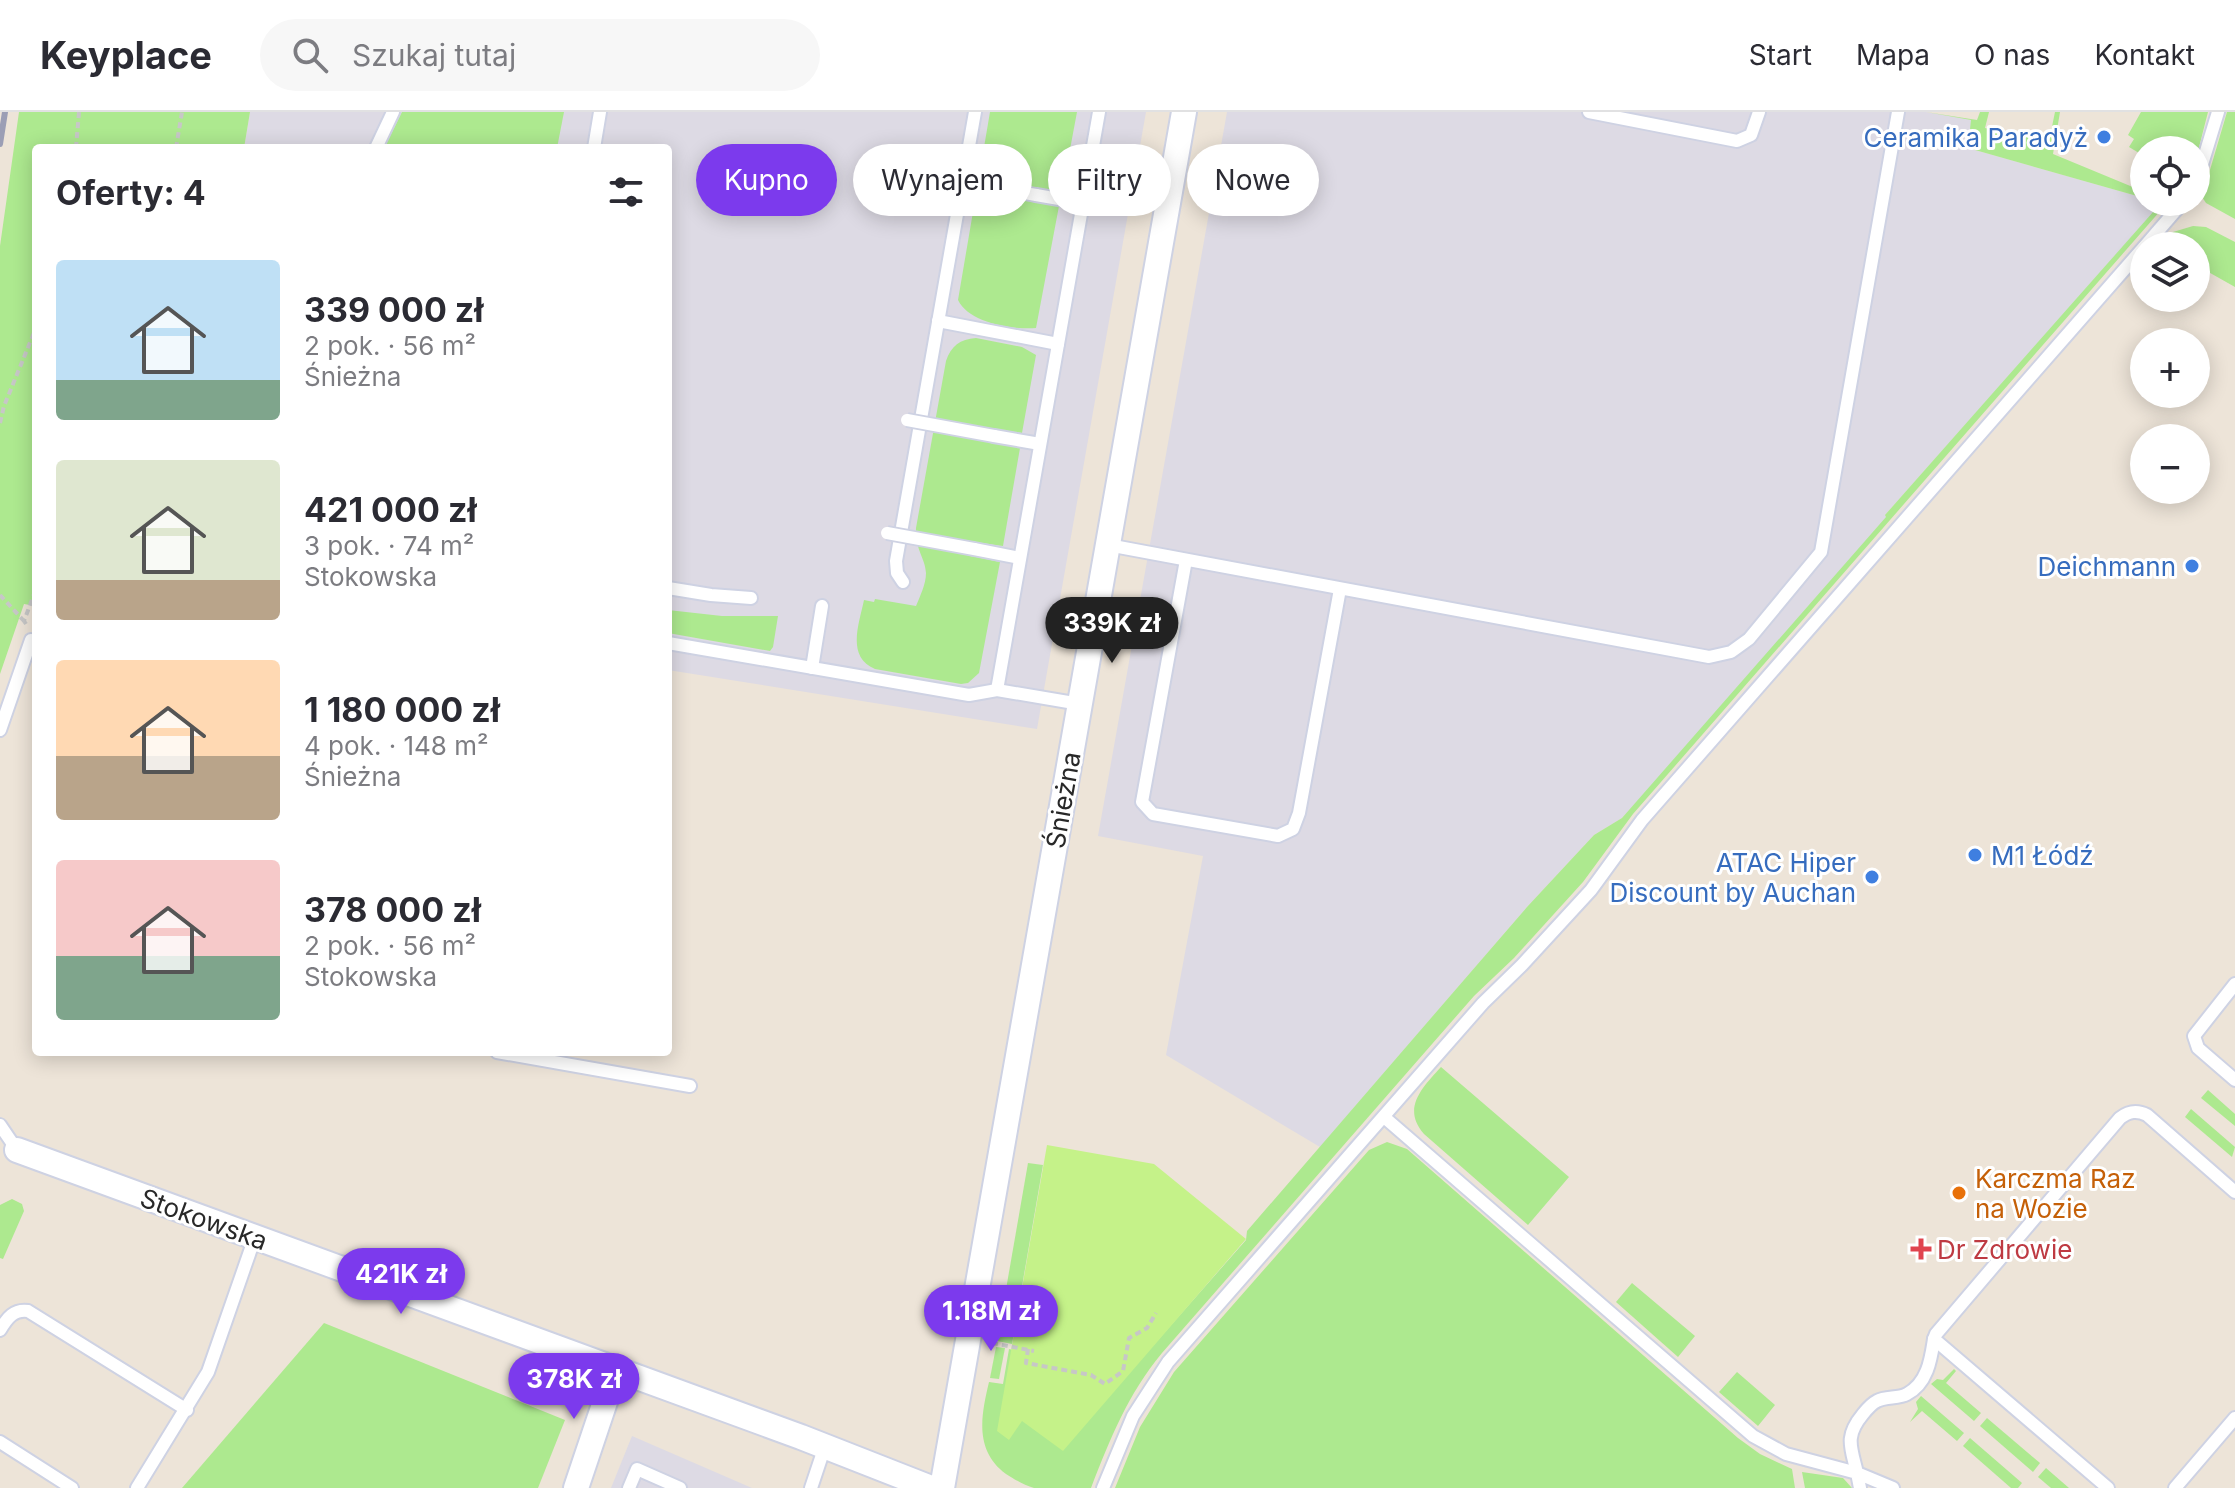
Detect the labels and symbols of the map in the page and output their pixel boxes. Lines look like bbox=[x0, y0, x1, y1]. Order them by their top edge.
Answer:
place label: Ceramika Paradyż bbox=[1864, 122, 2088, 153]
marker: Ceramika Paradyż bbox=[2095, 128, 2113, 146]
place label: Deichmann bbox=[2037, 551, 2176, 582]
marker: Deichmann bbox=[2183, 557, 2201, 575]
pin: 339K zł bbox=[1038, 597, 1186, 665]
street label: Śnieżna bbox=[1039, 749, 1087, 851]
place label: M1 Łódź bbox=[1991, 840, 2094, 871]
marker: M1 Łódź bbox=[1966, 846, 1984, 864]
place label: ATAC Hiper Discount by Auchan bbox=[1609, 847, 1856, 908]
marker: ATAC Hiper Discount by Auchan bbox=[1863, 868, 1881, 886]
place label: Karczma Raz na Wozie bbox=[1975, 1163, 2136, 1224]
street label: Stokowska bbox=[136, 1182, 272, 1256]
marker: Karczma Raz na Wozie bbox=[1950, 1184, 1968, 1202]
place label: Dr Zdrowie bbox=[1937, 1234, 2072, 1265]
marker: Dr Zdrowie bbox=[1912, 1240, 1930, 1258]
pin: 421K zł bbox=[327, 1248, 475, 1316]
pin: 1.18M zł bbox=[908, 1285, 1074, 1353]
pin: 378K zł bbox=[500, 1353, 648, 1421]

